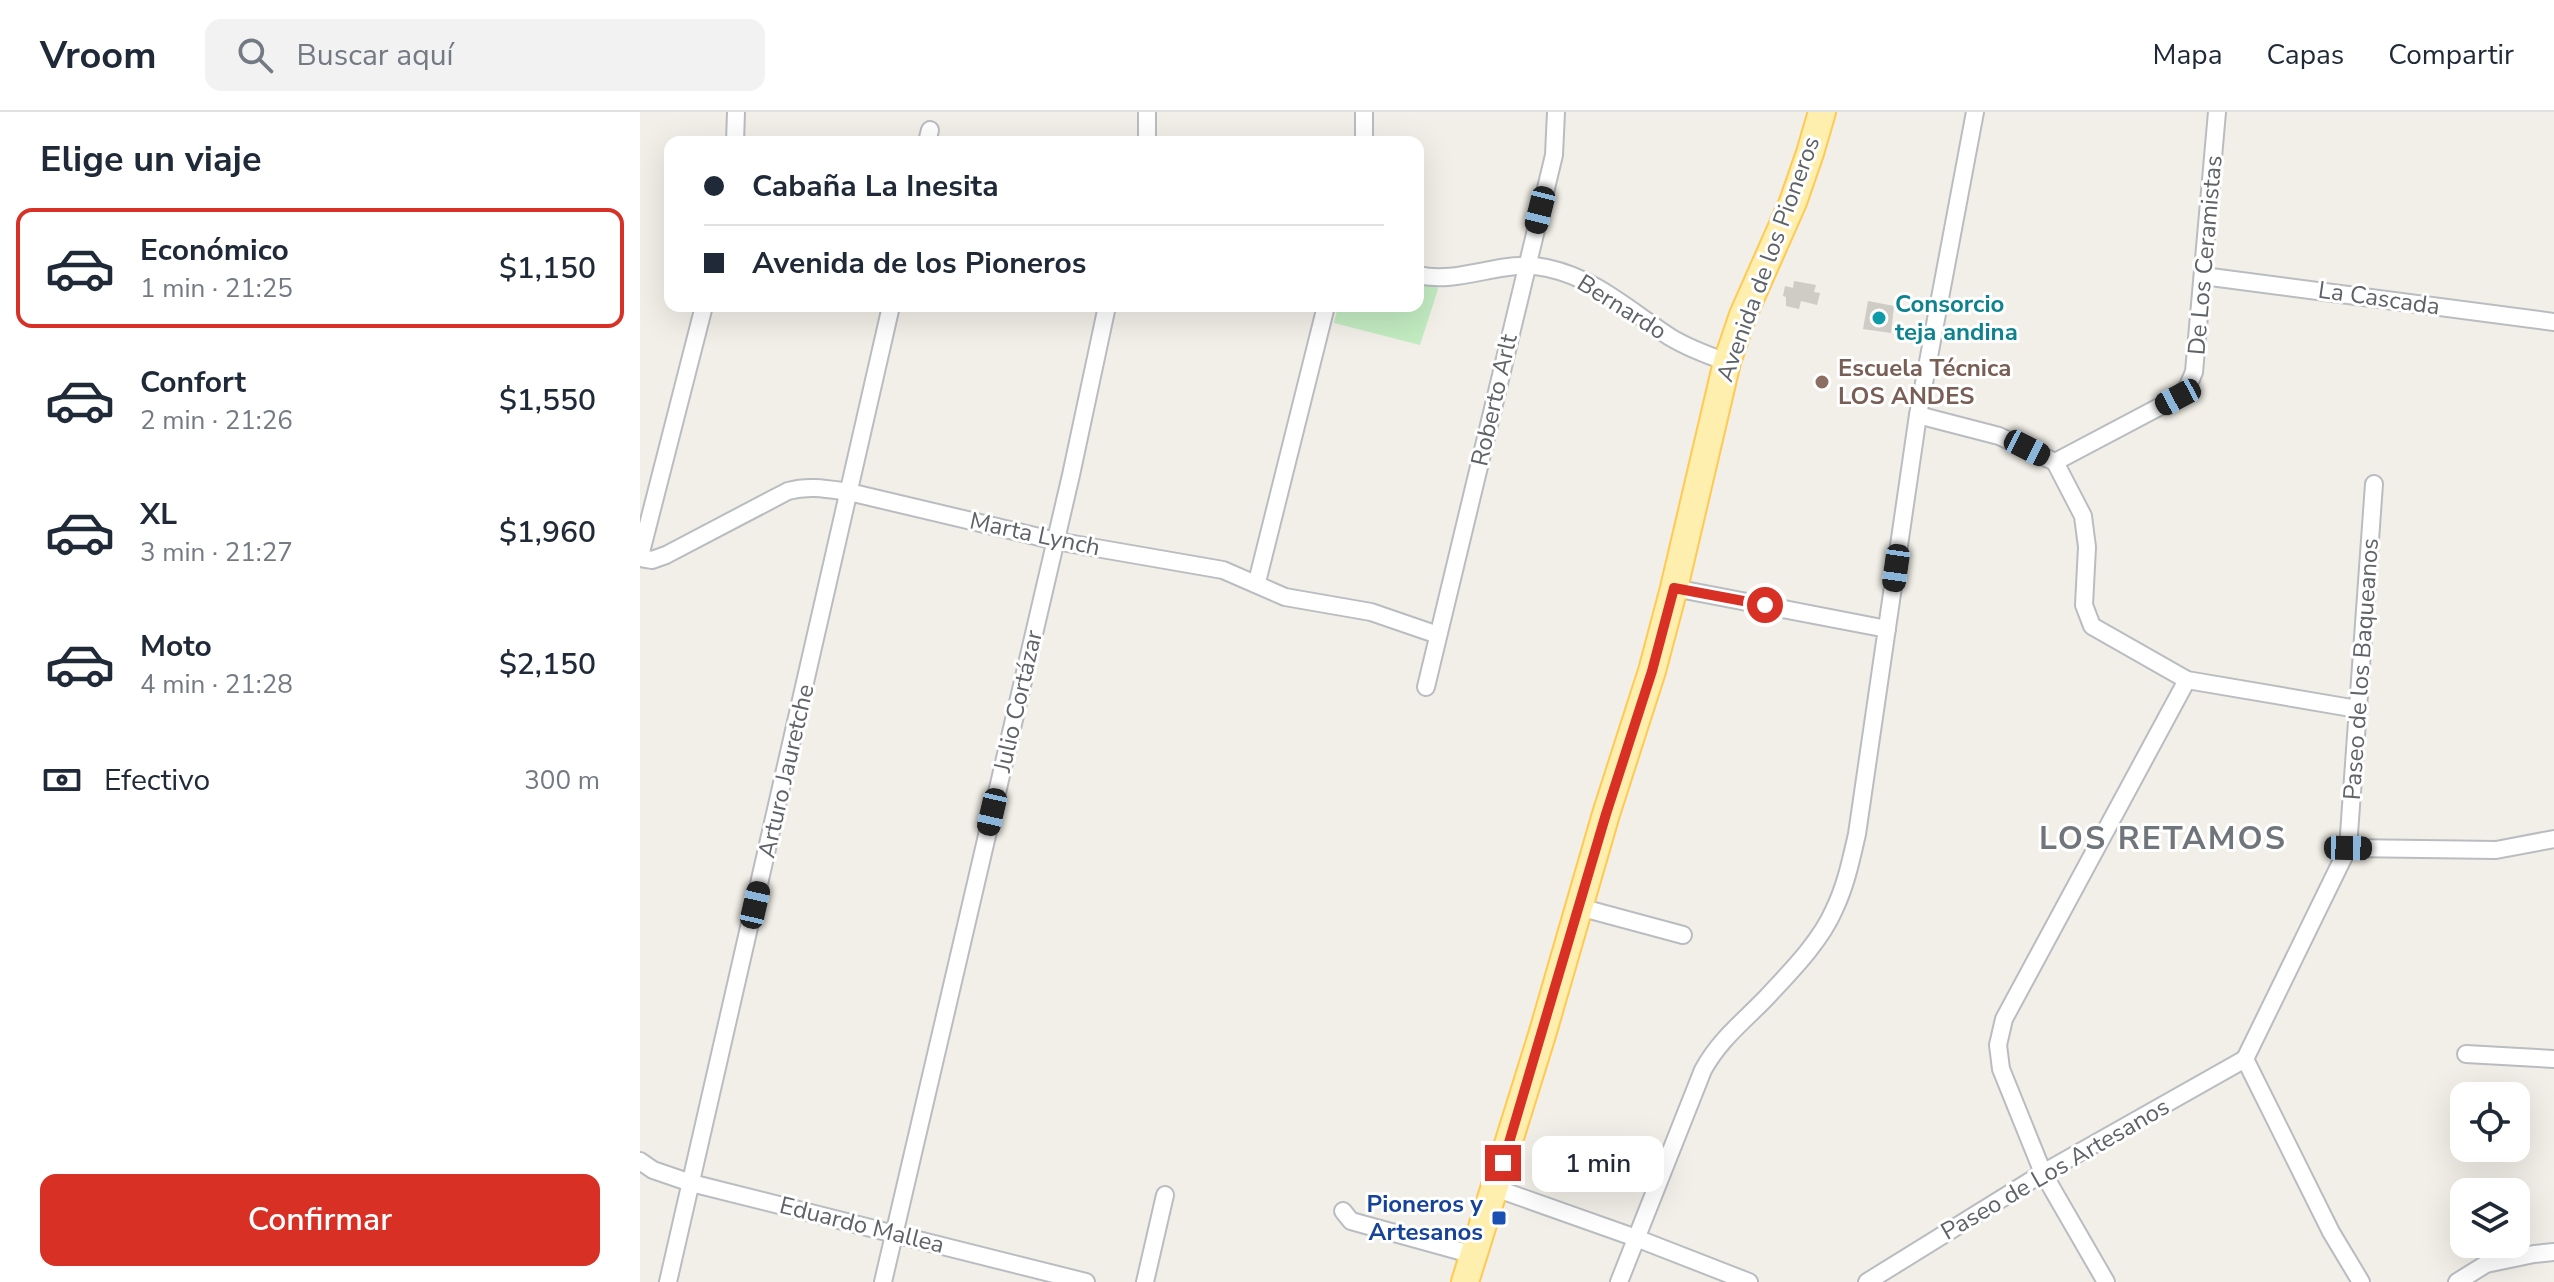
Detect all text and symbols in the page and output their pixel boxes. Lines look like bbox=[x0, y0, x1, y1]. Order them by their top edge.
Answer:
search box bbox=[205, 19, 765, 91]
text: Vroom bbox=[40, 30, 157, 81]
icon: search bbox=[233, 33, 277, 77]
text: Buscar aquí bbox=[297, 35, 453, 76]
text: Mapa bbox=[2153, 36, 2222, 74]
text: Capas bbox=[2266, 36, 2344, 74]
text: Compartir bbox=[2388, 36, 2514, 74]
street label: Avenida de los Pioneros bbox=[1709, 132, 1827, 386]
text: Elige un viaje bbox=[40, 135, 261, 184]
street label: De Los Ceramistas bbox=[2180, 154, 2230, 356]
text: Cabaña La Inesita bbox=[752, 166, 999, 207]
car bbox=[1523, 184, 1557, 236]
text: Económico bbox=[140, 230, 289, 271]
icon: car bbox=[44, 232, 116, 304]
text: Avenida de los Pioneros bbox=[752, 243, 1087, 284]
text: $1,150 bbox=[499, 248, 596, 289]
street label: Bernardo bbox=[1571, 267, 1673, 347]
text: 1 min · 21:25 bbox=[140, 271, 293, 306]
street label: La Cascada bbox=[2316, 274, 2442, 322]
place label: Consorcio teja andina bbox=[1895, 288, 2018, 348]
marker: Consorcio teja andina bbox=[1870, 309, 1888, 327]
street label: Roberto Arlt bbox=[1463, 330, 1525, 469]
place label: Escuela Técnica LOS ANDES bbox=[1838, 352, 2011, 412]
text: Confort bbox=[140, 362, 246, 403]
icon: car bbox=[44, 364, 116, 436]
marker: Escuela Técnica LOS ANDES bbox=[1813, 373, 1831, 391]
car bbox=[2151, 375, 2205, 419]
text: $1,550 bbox=[499, 380, 596, 421]
text: 2 min · 21:26 bbox=[140, 403, 293, 438]
car bbox=[2000, 426, 2054, 470]
text: XL bbox=[140, 494, 177, 535]
icon: car bbox=[44, 496, 116, 568]
street label: Marta Lynch bbox=[967, 505, 1103, 563]
text: $1,960 bbox=[499, 512, 596, 553]
text: 3 min · 21:27 bbox=[140, 535, 293, 570]
street label: Paseo de los Baqueanos bbox=[2336, 537, 2386, 801]
car bbox=[1881, 543, 1911, 593]
route start bbox=[1747, 587, 1783, 623]
text: Moto bbox=[140, 626, 212, 667]
street label: Julio Cortázar bbox=[986, 626, 1050, 776]
icon: car bbox=[44, 628, 116, 700]
text: $2,150 bbox=[499, 644, 596, 685]
text: 4 min · 21:28 bbox=[140, 667, 293, 702]
street label: Arturo Jauretche bbox=[750, 681, 822, 861]
icon: cash bbox=[40, 758, 84, 802]
text: Efectivo bbox=[104, 760, 210, 801]
text: 300 m bbox=[524, 763, 600, 798]
car bbox=[975, 786, 1009, 838]
district label: LOS RETAMOS bbox=[2039, 817, 2287, 860]
car bbox=[2324, 836, 2372, 860]
car bbox=[738, 879, 772, 931]
map controls bbox=[2450, 1082, 2530, 1258]
button: locate bbox=[2450, 1082, 2530, 1162]
street label: Paseo de Los Artesanos bbox=[1935, 1090, 2175, 1248]
callout: 1 min bbox=[1531, 1135, 1663, 1191]
route end bbox=[1485, 1145, 1521, 1181]
text: 1 min bbox=[1565, 1146, 1631, 1181]
button: Confirmar bbox=[40, 1174, 600, 1266]
button: layers bbox=[2450, 1178, 2530, 1258]
place label: Pioneros y Artesanos bbox=[1367, 1188, 1483, 1248]
street label: Eduardo Mallea bbox=[776, 1189, 948, 1261]
marker: Pioneros y Artesanos bbox=[1490, 1209, 1508, 1227]

